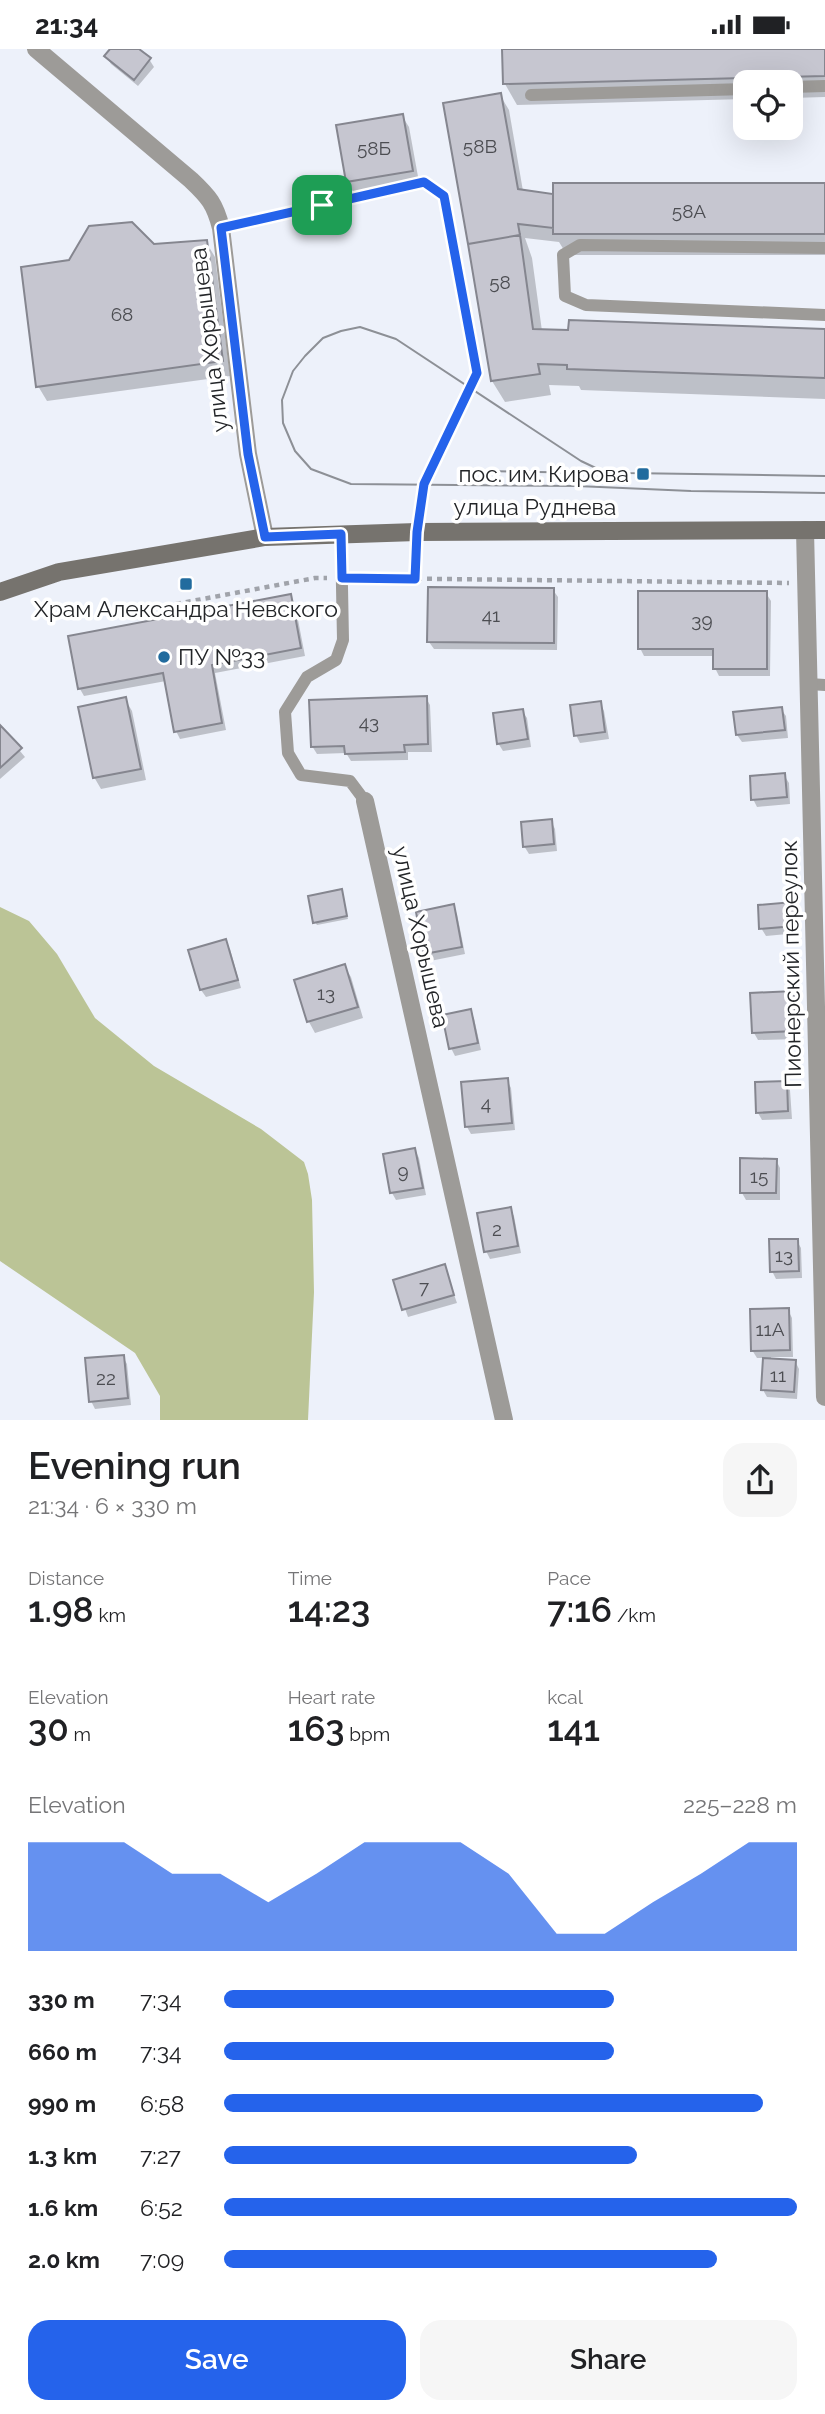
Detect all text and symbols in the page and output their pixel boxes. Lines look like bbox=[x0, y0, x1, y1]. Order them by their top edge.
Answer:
text: 21:34 bbox=[35, 10, 98, 40]
map controls bbox=[733, 70, 803, 140]
button: locate bbox=[733, 70, 803, 140]
house number: 58В bbox=[463, 135, 497, 157]
house number: 58Б bbox=[357, 137, 391, 159]
pin bbox=[292, 175, 352, 235]
icon: arrive bbox=[303, 186, 341, 224]
house number: 58А bbox=[672, 200, 706, 222]
street label: улица Хорышева bbox=[184, 246, 233, 434]
house number: 58 bbox=[489, 271, 511, 293]
house number: 68 bbox=[111, 303, 133, 325]
place label: пос. им. Кирова bbox=[458, 460, 629, 487]
marker: пос. им. Кирова bbox=[635, 466, 651, 482]
street label: улица Руднева bbox=[454, 493, 616, 520]
marker: Храм Александра Невского bbox=[178, 576, 194, 592]
place label: Храм Александра Невского bbox=[34, 595, 338, 622]
house number: 41 bbox=[482, 604, 500, 626]
house number: 39 bbox=[691, 609, 713, 631]
place label: ПУ №33 bbox=[178, 643, 265, 670]
marker: ПУ №33 bbox=[156, 649, 172, 665]
house number: 43 bbox=[359, 711, 379, 733]
street label: Пионерский переулок bbox=[775, 840, 806, 1088]
street label: улица Хорышева bbox=[387, 843, 456, 1030]
house number: 13 bbox=[317, 982, 335, 1004]
house number: 4 bbox=[481, 1092, 491, 1114]
house number: 9 bbox=[397, 1160, 409, 1182]
house number: 15 bbox=[750, 1165, 768, 1187]
house number: 2 bbox=[492, 1218, 502, 1240]
house number: 13 bbox=[775, 1244, 793, 1266]
house number: 7 bbox=[419, 1276, 429, 1298]
house number: 11А bbox=[755, 1318, 785, 1340]
house number: 11 bbox=[770, 1364, 786, 1386]
house number: 22 bbox=[96, 1367, 116, 1389]
text: Evening run bbox=[28, 1443, 241, 1488]
button: share bbox=[723, 1443, 797, 1517]
text: 21:34 · 6 × 330 m bbox=[28, 1492, 197, 1519]
text: Distance bbox=[28, 1567, 104, 1589]
text: Time bbox=[288, 1567, 332, 1589]
text: Pace bbox=[547, 1567, 591, 1589]
text: 1.98 bbox=[28, 1589, 94, 1630]
text: 14:23 bbox=[288, 1589, 370, 1630]
text: 7:16 bbox=[547, 1589, 612, 1630]
text: km bbox=[94, 1604, 126, 1626]
text: /km bbox=[612, 1604, 656, 1626]
text: Elevation bbox=[28, 1686, 109, 1708]
text: Heart rate bbox=[288, 1686, 375, 1708]
text: kcal bbox=[547, 1686, 583, 1708]
text: 30 bbox=[28, 1708, 69, 1749]
text: 163 bbox=[288, 1708, 345, 1749]
text: 141 bbox=[547, 1708, 600, 1749]
text: m bbox=[69, 1723, 91, 1745]
text: bpm bbox=[345, 1723, 390, 1745]
text: Elevation bbox=[28, 1791, 126, 1818]
text: 225–228 m bbox=[683, 1791, 797, 1818]
text: 330 m bbox=[28, 1986, 95, 2013]
text: 7:34 bbox=[140, 1986, 181, 2013]
text: 660 m bbox=[28, 2038, 97, 2065]
text: 7:34 bbox=[140, 2038, 181, 2065]
text: 990 m bbox=[28, 2090, 96, 2117]
text: 6:58 bbox=[140, 2090, 184, 2117]
text: 1.3 km bbox=[28, 2142, 97, 2169]
text: 7:27 bbox=[140, 2142, 181, 2169]
text: 1.6 km bbox=[28, 2194, 98, 2221]
text: 6:52 bbox=[140, 2194, 183, 2221]
text: 2.0 km bbox=[28, 2246, 100, 2273]
text: 7:09 bbox=[140, 2246, 184, 2273]
button: Save bbox=[28, 2320, 406, 2400]
button: Share bbox=[420, 2320, 797, 2400]

